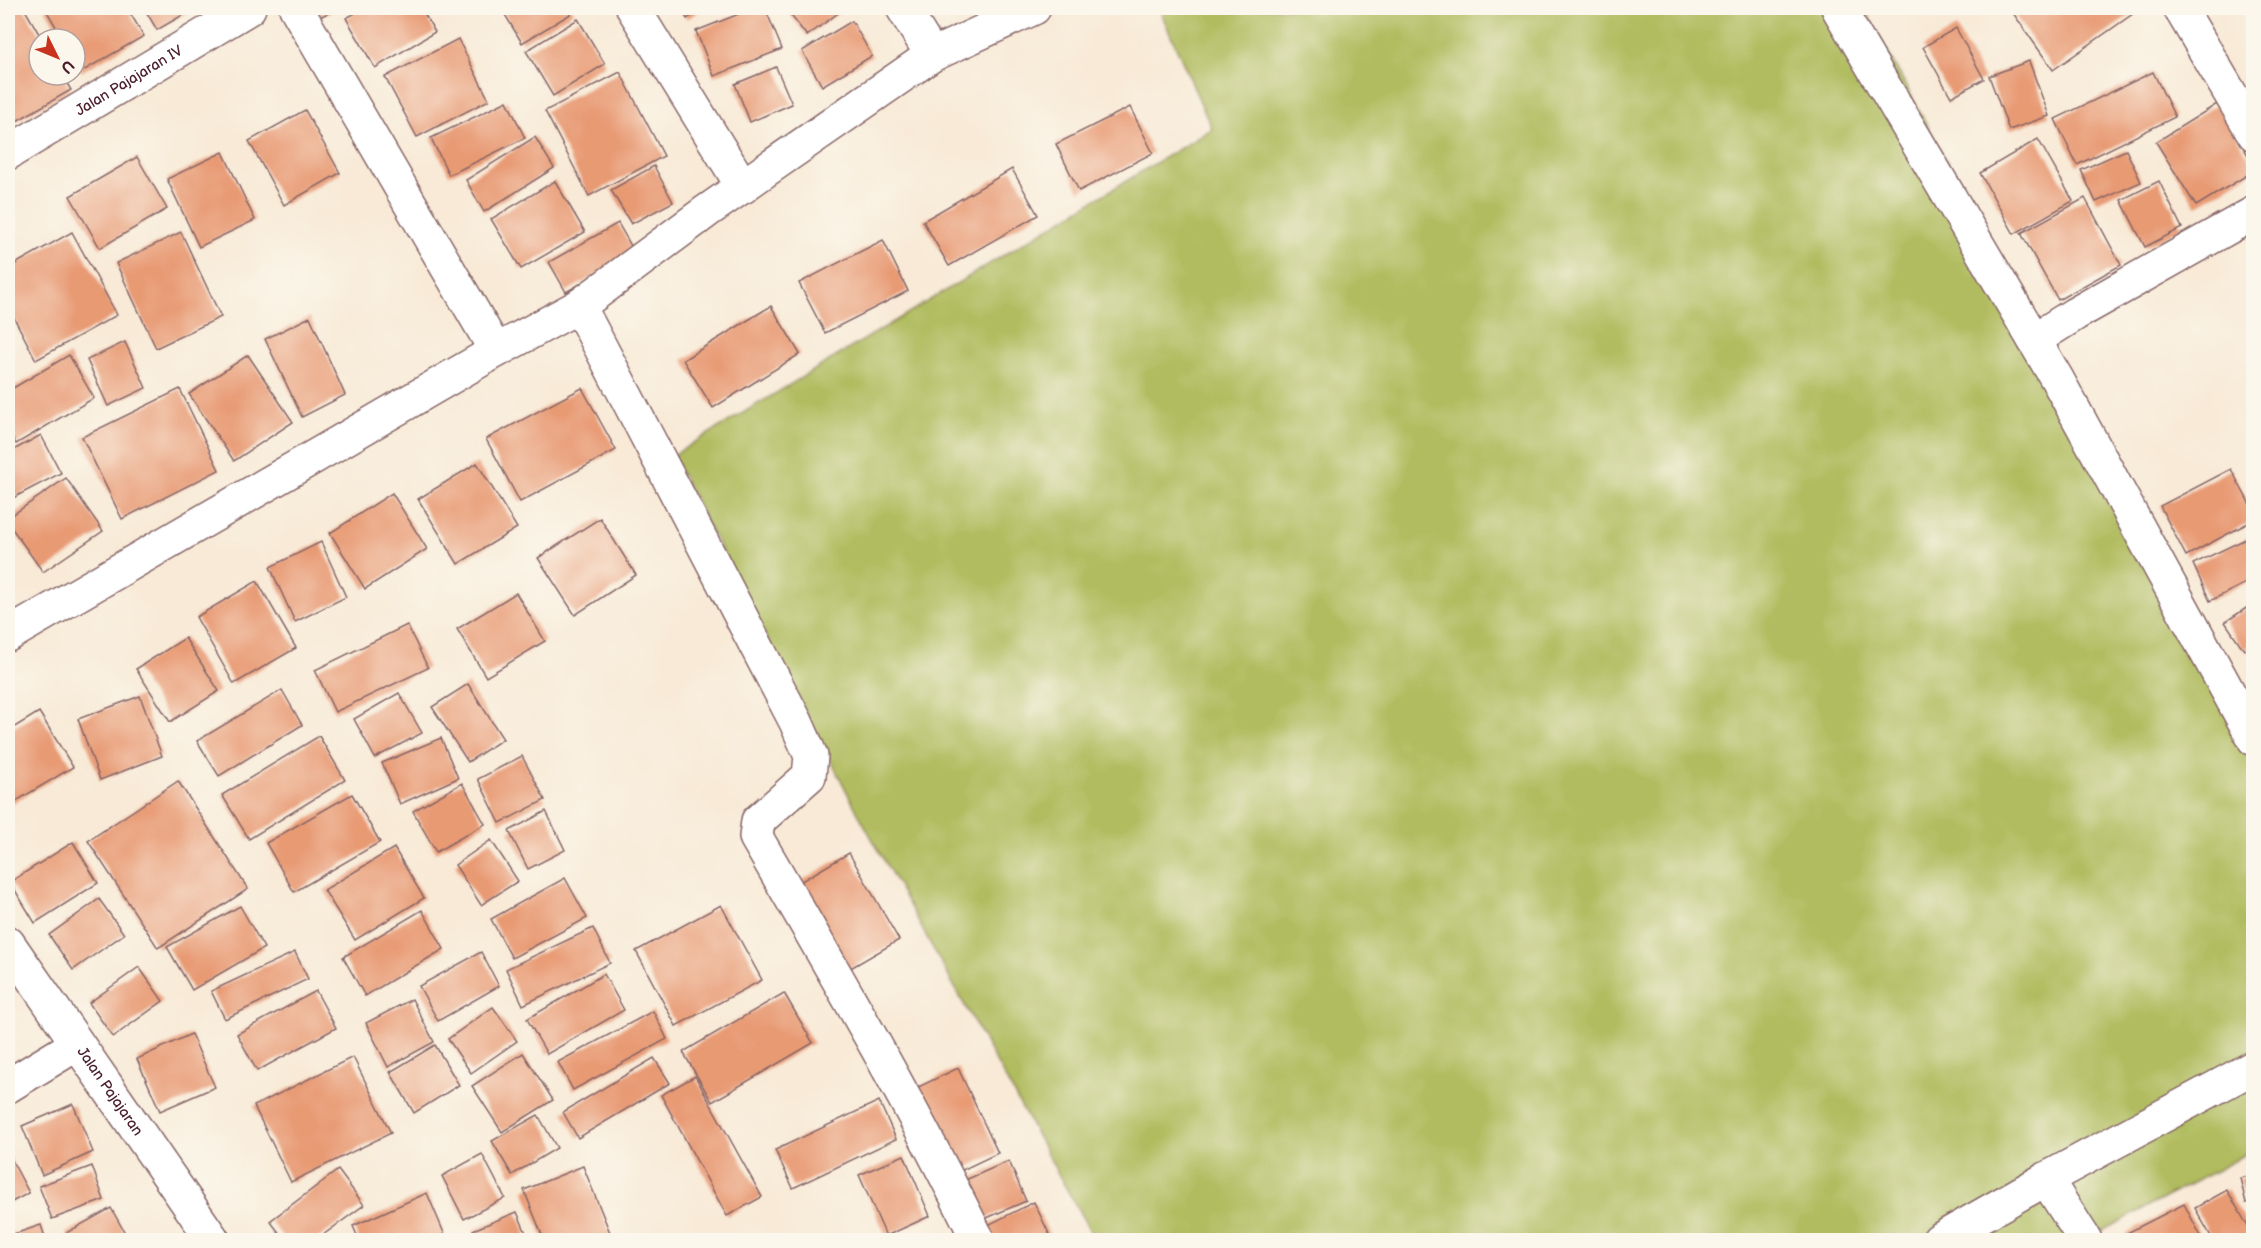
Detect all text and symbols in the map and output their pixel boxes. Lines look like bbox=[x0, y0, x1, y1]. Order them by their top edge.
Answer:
north arrow bbox=[27, 27, 87, 87]
street label: Jalan Pajajaran IV bbox=[72, 41, 187, 120]
text: U bbox=[56, 56, 78, 77]
street label: Jalan Pajajaran bbox=[73, 1043, 147, 1140]

